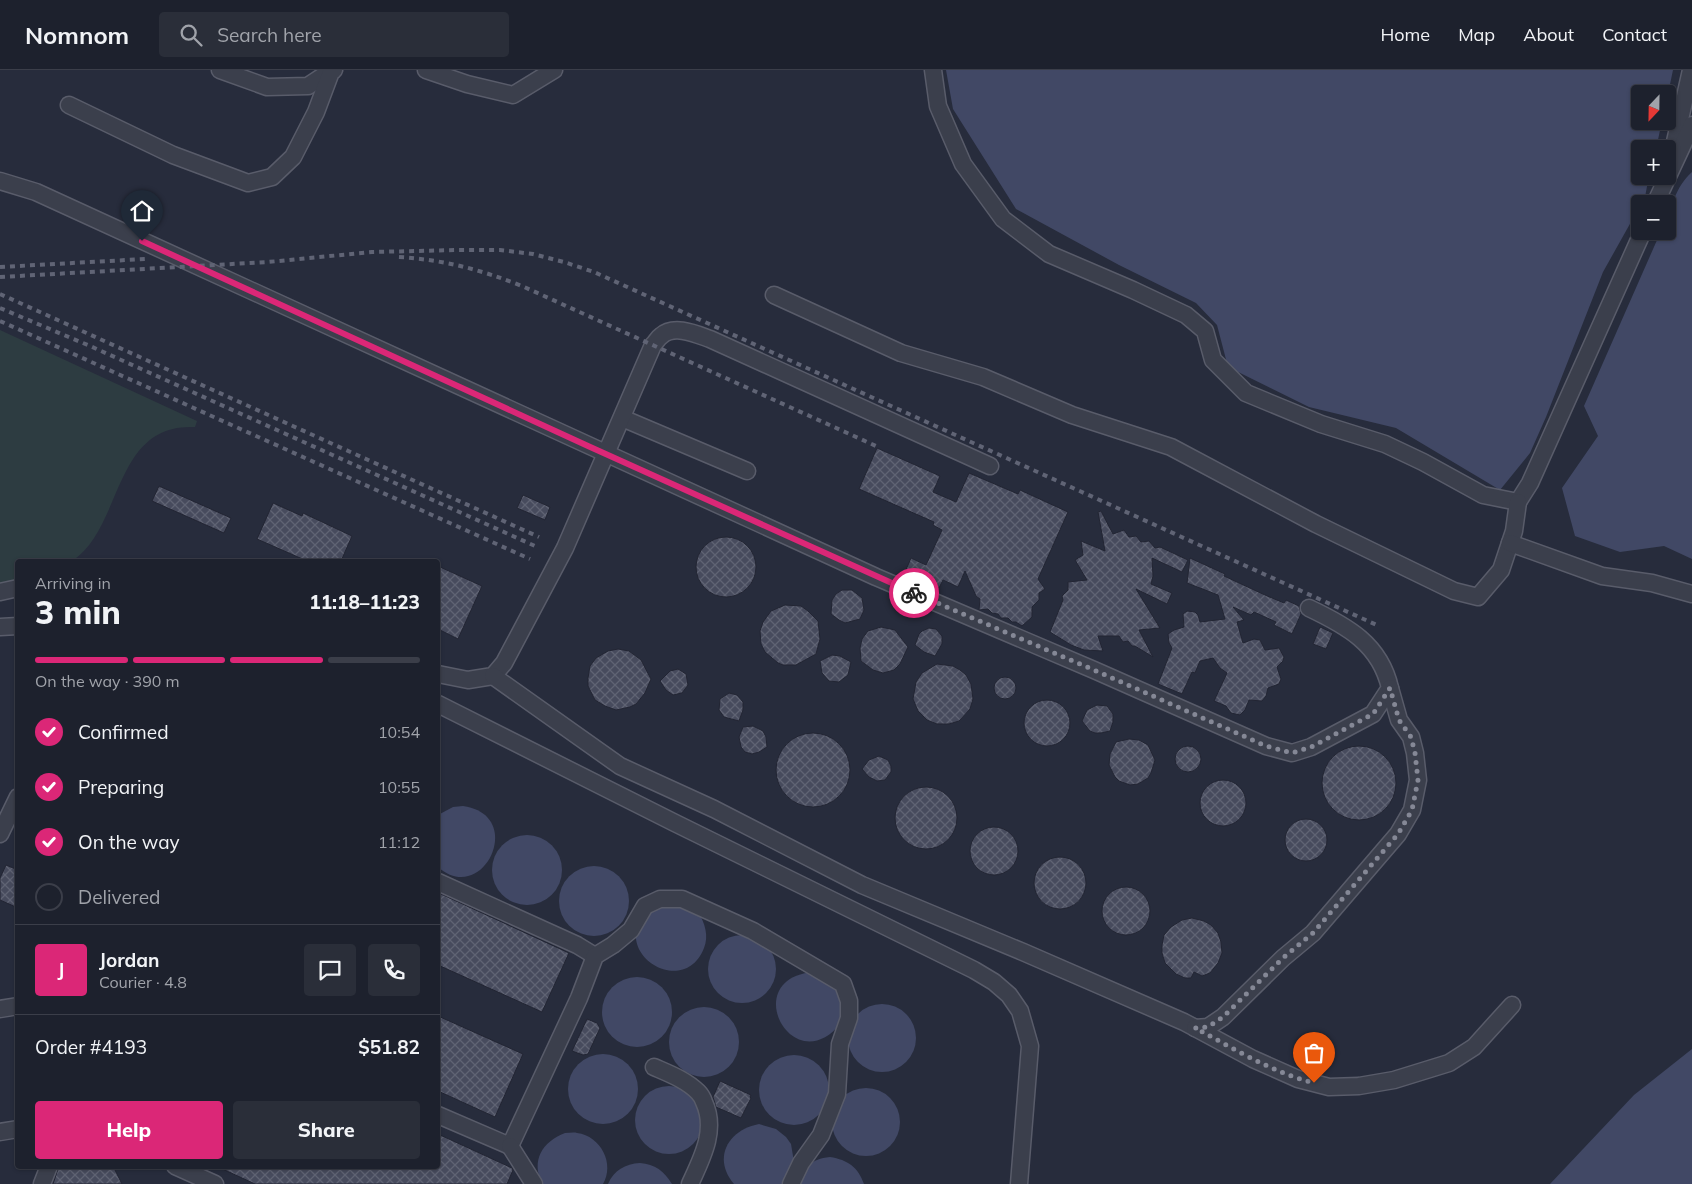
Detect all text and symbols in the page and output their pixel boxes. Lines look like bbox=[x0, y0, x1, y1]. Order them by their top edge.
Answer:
search box bbox=[159, 12, 509, 57]
text: Nomnom bbox=[25, 20, 129, 50]
icon: search bbox=[177, 21, 205, 49]
text: Search here bbox=[217, 23, 322, 47]
text: Home bbox=[1380, 23, 1430, 46]
text: Map bbox=[1458, 23, 1495, 46]
text: About bbox=[1523, 23, 1574, 46]
text: Contact bbox=[1602, 23, 1667, 46]
north arrow bbox=[1631, 85, 1676, 130]
map controls bbox=[1631, 85, 1676, 240]
button: + bbox=[1631, 140, 1676, 185]
pin bbox=[121, 190, 163, 241]
button: − bbox=[1631, 195, 1676, 240]
icon: home bbox=[128, 197, 156, 225]
courier bbox=[889, 568, 939, 618]
text: Arriving in bbox=[35, 573, 111, 593]
icon: bike bbox=[900, 579, 928, 607]
text: 11:18–11:23 bbox=[309, 590, 420, 614]
text: 3 min bbox=[35, 592, 121, 632]
text: On the way · 390 m bbox=[35, 671, 180, 691]
icon: check bbox=[35, 718, 63, 746]
text: Confirmed bbox=[78, 720, 169, 744]
text: 10:54 bbox=[378, 722, 420, 742]
icon: check bbox=[35, 773, 63, 801]
text: Preparing bbox=[78, 775, 164, 799]
text: 10:55 bbox=[378, 777, 420, 797]
icon: check bbox=[35, 828, 63, 856]
text: On the way bbox=[78, 830, 180, 854]
text: 11:12 bbox=[378, 832, 420, 852]
text: Delivered bbox=[78, 885, 160, 909]
button: chat bbox=[304, 944, 356, 996]
button: phone bbox=[368, 944, 420, 996]
text: Jordan bbox=[99, 948, 159, 972]
text: J bbox=[58, 958, 64, 982]
text: Courier · 4.8 bbox=[99, 972, 187, 992]
pin bbox=[1293, 1032, 1335, 1083]
text: Order #4193 bbox=[35, 1035, 147, 1059]
text: $51.82 bbox=[358, 1035, 420, 1059]
icon: bag bbox=[1300, 1039, 1328, 1067]
button: Help bbox=[35, 1101, 223, 1159]
button: Share bbox=[233, 1101, 420, 1159]

